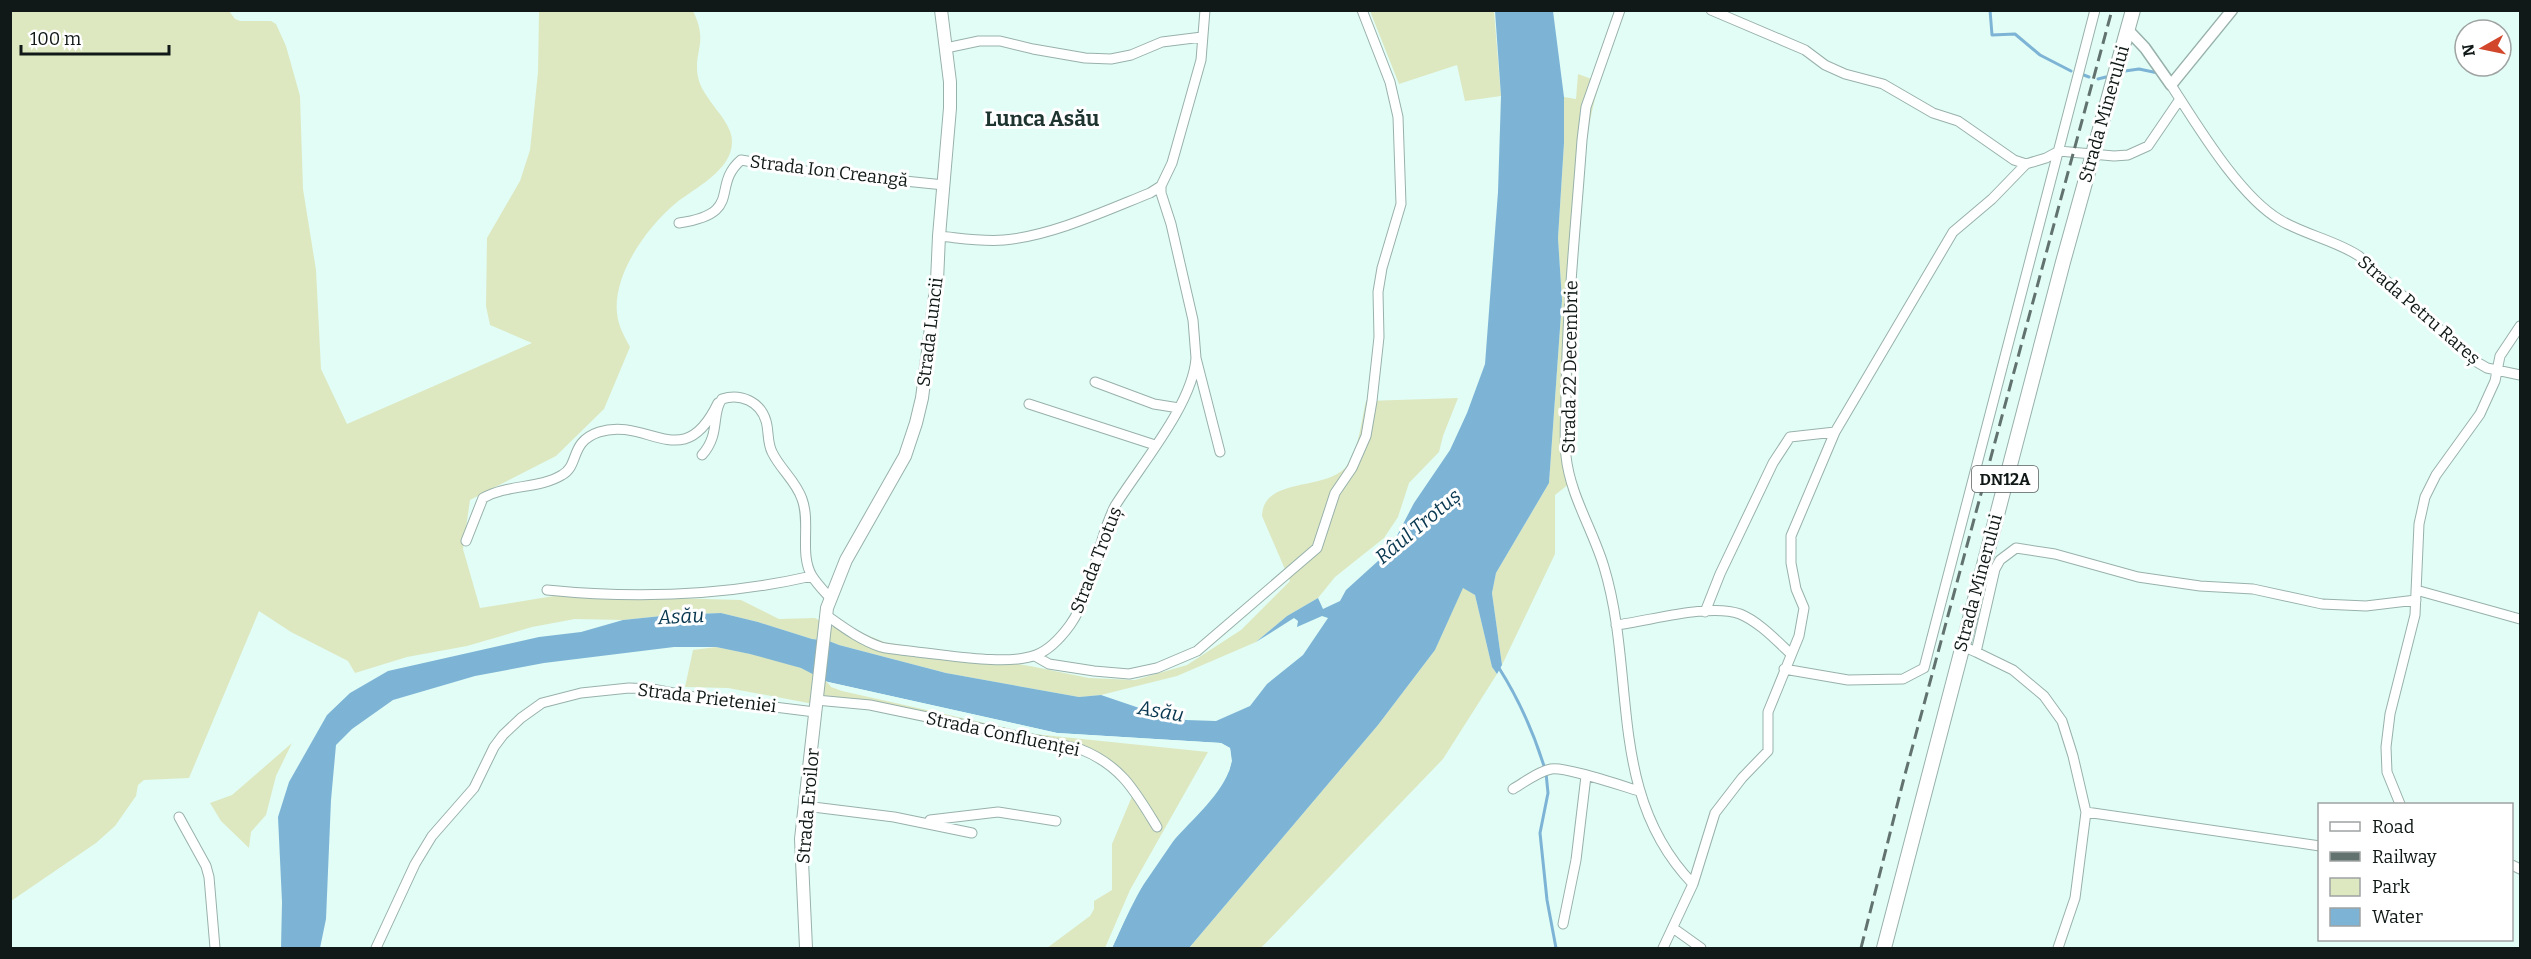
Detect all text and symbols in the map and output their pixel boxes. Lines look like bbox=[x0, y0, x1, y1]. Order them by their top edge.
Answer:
scale bar bbox=[21, 18, 170, 56]
north arrow bbox=[2453, 18, 2513, 78]
text: 100 m bbox=[30, 28, 81, 50]
street label: Strada Minerului bbox=[2074, 43, 2134, 185]
text: N bbox=[2458, 43, 2479, 58]
district label: Lunca Asău bbox=[985, 106, 1099, 132]
street label: Strada Ion Creangă bbox=[749, 150, 909, 192]
street label: Strada Petru Rareș bbox=[2353, 251, 2485, 369]
street label: Strada Luncii bbox=[912, 276, 948, 388]
street label: Strada 22 Decembrie bbox=[1557, 280, 1583, 454]
road number: DN12A bbox=[1972, 466, 2038, 492]
water label: Râul Trotuș bbox=[1370, 483, 1466, 569]
street label: Strada Trotuș bbox=[1066, 503, 1126, 617]
street label: Strada Minerului bbox=[1949, 512, 2007, 654]
water label: Asău bbox=[656, 603, 705, 629]
street label: Strada Prieteniei bbox=[636, 679, 778, 717]
water label: Asău bbox=[1135, 695, 1186, 727]
street label: Strada Confluenței bbox=[924, 707, 1082, 761]
street label: Strada Eroilor bbox=[792, 747, 824, 865]
legend bbox=[2318, 803, 2513, 941]
text: Road bbox=[2372, 816, 2415, 838]
text: Railway bbox=[2372, 846, 2437, 868]
text: Park bbox=[2372, 876, 2411, 898]
text: Water bbox=[2372, 906, 2423, 928]

